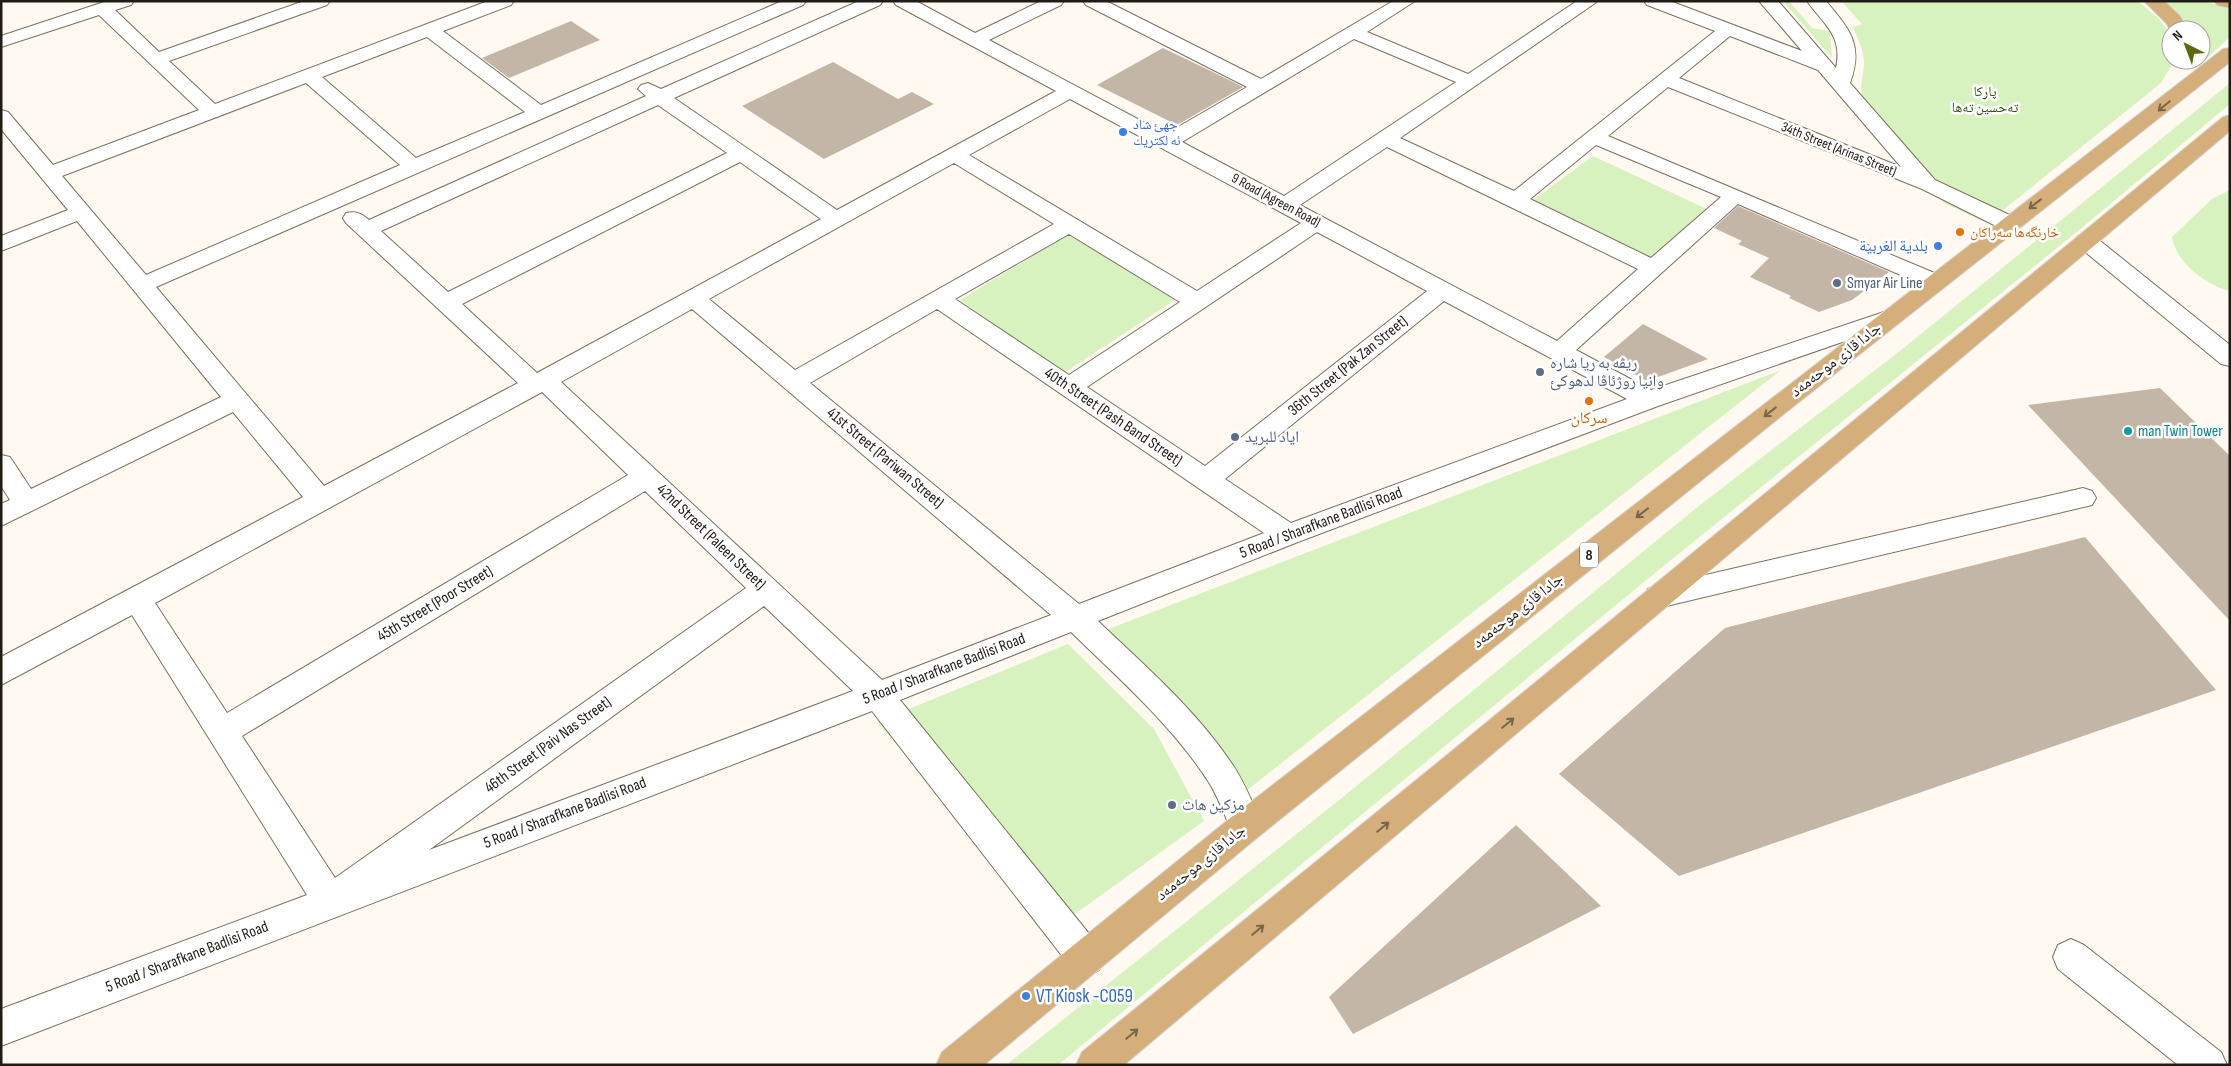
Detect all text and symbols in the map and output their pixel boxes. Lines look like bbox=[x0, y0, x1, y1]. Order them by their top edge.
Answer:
north arrow bbox=[2161, 20, 2211, 70]
text: N bbox=[2169, 27, 2186, 45]
park label: پارکا تەحسین تەها bbox=[1952, 83, 2018, 116]
one-way arrow bbox=[2158, 100, 2171, 111]
place label: جهئ شاد ئه لكتريك bbox=[1133, 116, 1181, 149]
street label: 34th Street (Arinas Street) bbox=[1779, 118, 1899, 180]
marker: جهئ شاد ئه لكتريك bbox=[1117, 126, 1129, 138]
street label: 9 Road (Agreen Road) bbox=[1229, 169, 1323, 231]
one-way arrow bbox=[2029, 199, 2042, 210]
place label: خارنگەها سەراکان bbox=[1970, 224, 2059, 241]
marker: خارنگەها سەراکان bbox=[1954, 226, 1966, 238]
place label: بلدية الغربية bbox=[1859, 237, 1928, 256]
marker: بلدية الغربية bbox=[1932, 240, 1944, 252]
place label: Smyar Air Line bbox=[1847, 274, 1922, 293]
marker: Smyar Air Line bbox=[1831, 277, 1843, 289]
street label: 36th Street (Pak Zan Street) bbox=[1284, 312, 1412, 420]
street label: جادا قازی موحەمەد bbox=[1787, 319, 1885, 401]
place label: ريڤه به ريا شاره وانيا روژئاڤا لدهوكئ bbox=[1550, 354, 1664, 391]
street label: 40th Street (Pash Band Street) bbox=[1040, 364, 1186, 470]
marker: ريڤه به ريا شاره وانيا روژئاڤا لدهوكئ bbox=[1534, 366, 1546, 378]
marker: سركان bbox=[1583, 395, 1595, 407]
street label: 41st Street (Pariwan Street) bbox=[823, 403, 947, 513]
one-way arrow bbox=[1763, 407, 1776, 418]
place label: سركان bbox=[1570, 409, 1608, 428]
place label: man Twin Tower bbox=[2138, 422, 2223, 441]
marker: man Twin Tower bbox=[2122, 425, 2134, 437]
place label: اياد للبريد bbox=[1245, 428, 1299, 447]
marker: اياد للبريد bbox=[1229, 431, 1241, 443]
street label: 42nd Street (Paleen Street) bbox=[652, 480, 770, 594]
street label: 5 Road / Sharafkane Badlisi Road bbox=[1237, 483, 1405, 563]
one-way arrow bbox=[1636, 507, 1649, 518]
road number: 8 bbox=[1580, 542, 1598, 568]
street label: 45th Street (Poor Street) bbox=[374, 562, 496, 646]
street label: جادا قازی موحەمەد bbox=[1469, 570, 1567, 652]
street label: 5 Road / Sharafkane Badlisi Road bbox=[860, 629, 1028, 709]
street label: 46th Street (Paiv Nas Street) bbox=[481, 693, 615, 797]
one-way arrow bbox=[1501, 718, 1514, 729]
street label: 5 Road / Sharafkane Badlisi Road bbox=[481, 773, 649, 853]
place label: مزكين هات bbox=[1182, 796, 1245, 815]
marker: مزكين هات bbox=[1166, 799, 1178, 811]
street label: جادا قازی موحەمەد bbox=[1152, 821, 1250, 905]
one-way arrow bbox=[1376, 822, 1389, 833]
street label: 5 Road / Sharafkane Badlisi Road bbox=[103, 917, 271, 997]
one-way arrow bbox=[1251, 925, 1264, 936]
place label: VT Kiosk -C059 bbox=[1036, 985, 1133, 1008]
marker: VT Kiosk -C059 bbox=[1020, 990, 1032, 1002]
one-way arrow bbox=[1125, 1028, 1138, 1039]

